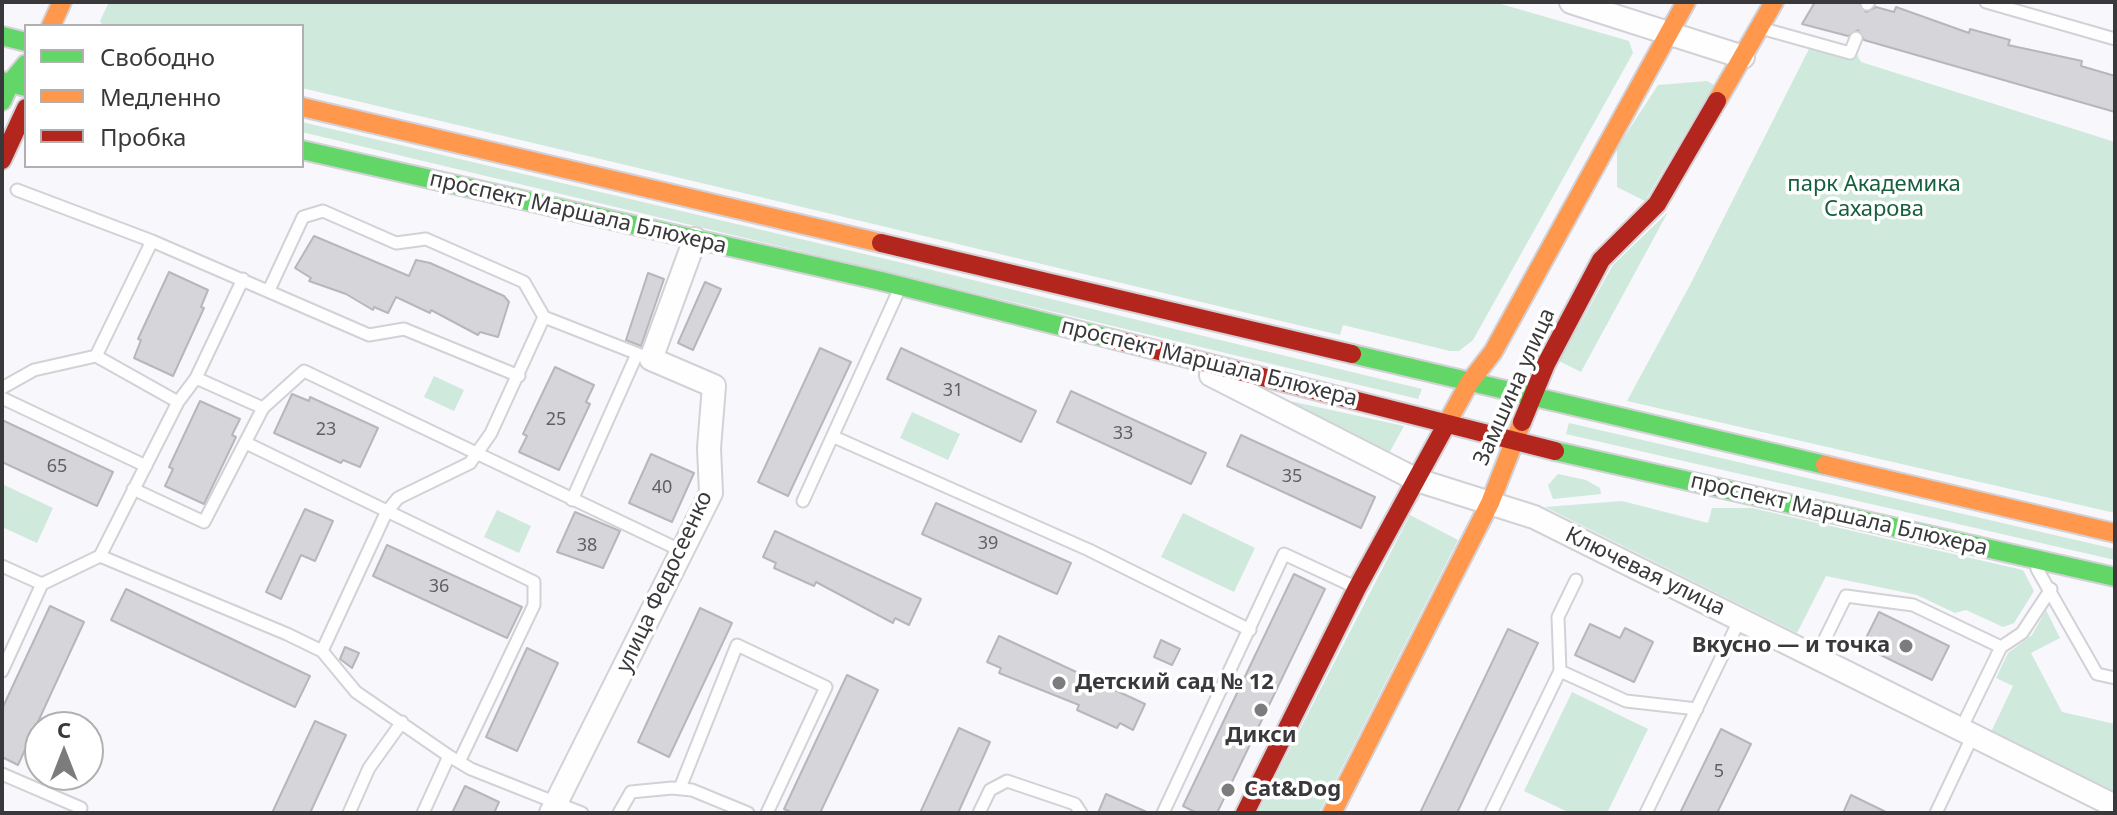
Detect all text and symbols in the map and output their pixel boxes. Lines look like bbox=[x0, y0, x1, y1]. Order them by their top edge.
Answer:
legend bbox=[24, 24, 304, 168]
text: Свободно bbox=[100, 40, 215, 73]
text: Медленно bbox=[100, 80, 221, 113]
text: Пробка bbox=[100, 120, 186, 153]
street label: проспект Маршала Блюхера bbox=[427, 166, 729, 260]
park label: парк Академика Сахарова bbox=[1787, 172, 1961, 224]
street label: Замшина улица bbox=[1469, 304, 1561, 470]
street label: проспект Маршала Блюхера bbox=[1058, 313, 1360, 413]
house number: 31 bbox=[943, 380, 963, 402]
house number: 25 bbox=[546, 409, 566, 431]
house number: 23 bbox=[316, 419, 336, 441]
house number: 33 bbox=[1113, 423, 1133, 445]
house number: 65 bbox=[47, 456, 67, 478]
house number: 35 bbox=[1282, 466, 1302, 488]
street label: проспект Маршала Блюхера bbox=[1688, 468, 1990, 562]
house number: 40 bbox=[652, 477, 672, 499]
street label: улица Федосеенко bbox=[611, 487, 719, 677]
street label: Ключевая улица bbox=[1561, 522, 1729, 622]
house number: 39 bbox=[978, 533, 998, 555]
house number: 38 bbox=[577, 535, 597, 557]
house number: 36 bbox=[429, 576, 449, 598]
place label: Вкусно — и точка bbox=[1692, 633, 1890, 659]
marker: Вкусно — и точка bbox=[1897, 637, 1915, 655]
place label: Детский сад № 12 bbox=[1075, 670, 1274, 696]
marker: Детский сад № 12 bbox=[1050, 674, 1068, 692]
marker: Дикси bbox=[1252, 701, 1270, 719]
north arrow bbox=[24, 711, 104, 791]
text: С bbox=[57, 714, 71, 744]
place label: Дикси bbox=[1225, 723, 1297, 749]
house number: 5 bbox=[1714, 761, 1724, 783]
place label: Cat&Dog bbox=[1244, 777, 1341, 803]
marker: Cat&Dog bbox=[1219, 781, 1237, 799]

